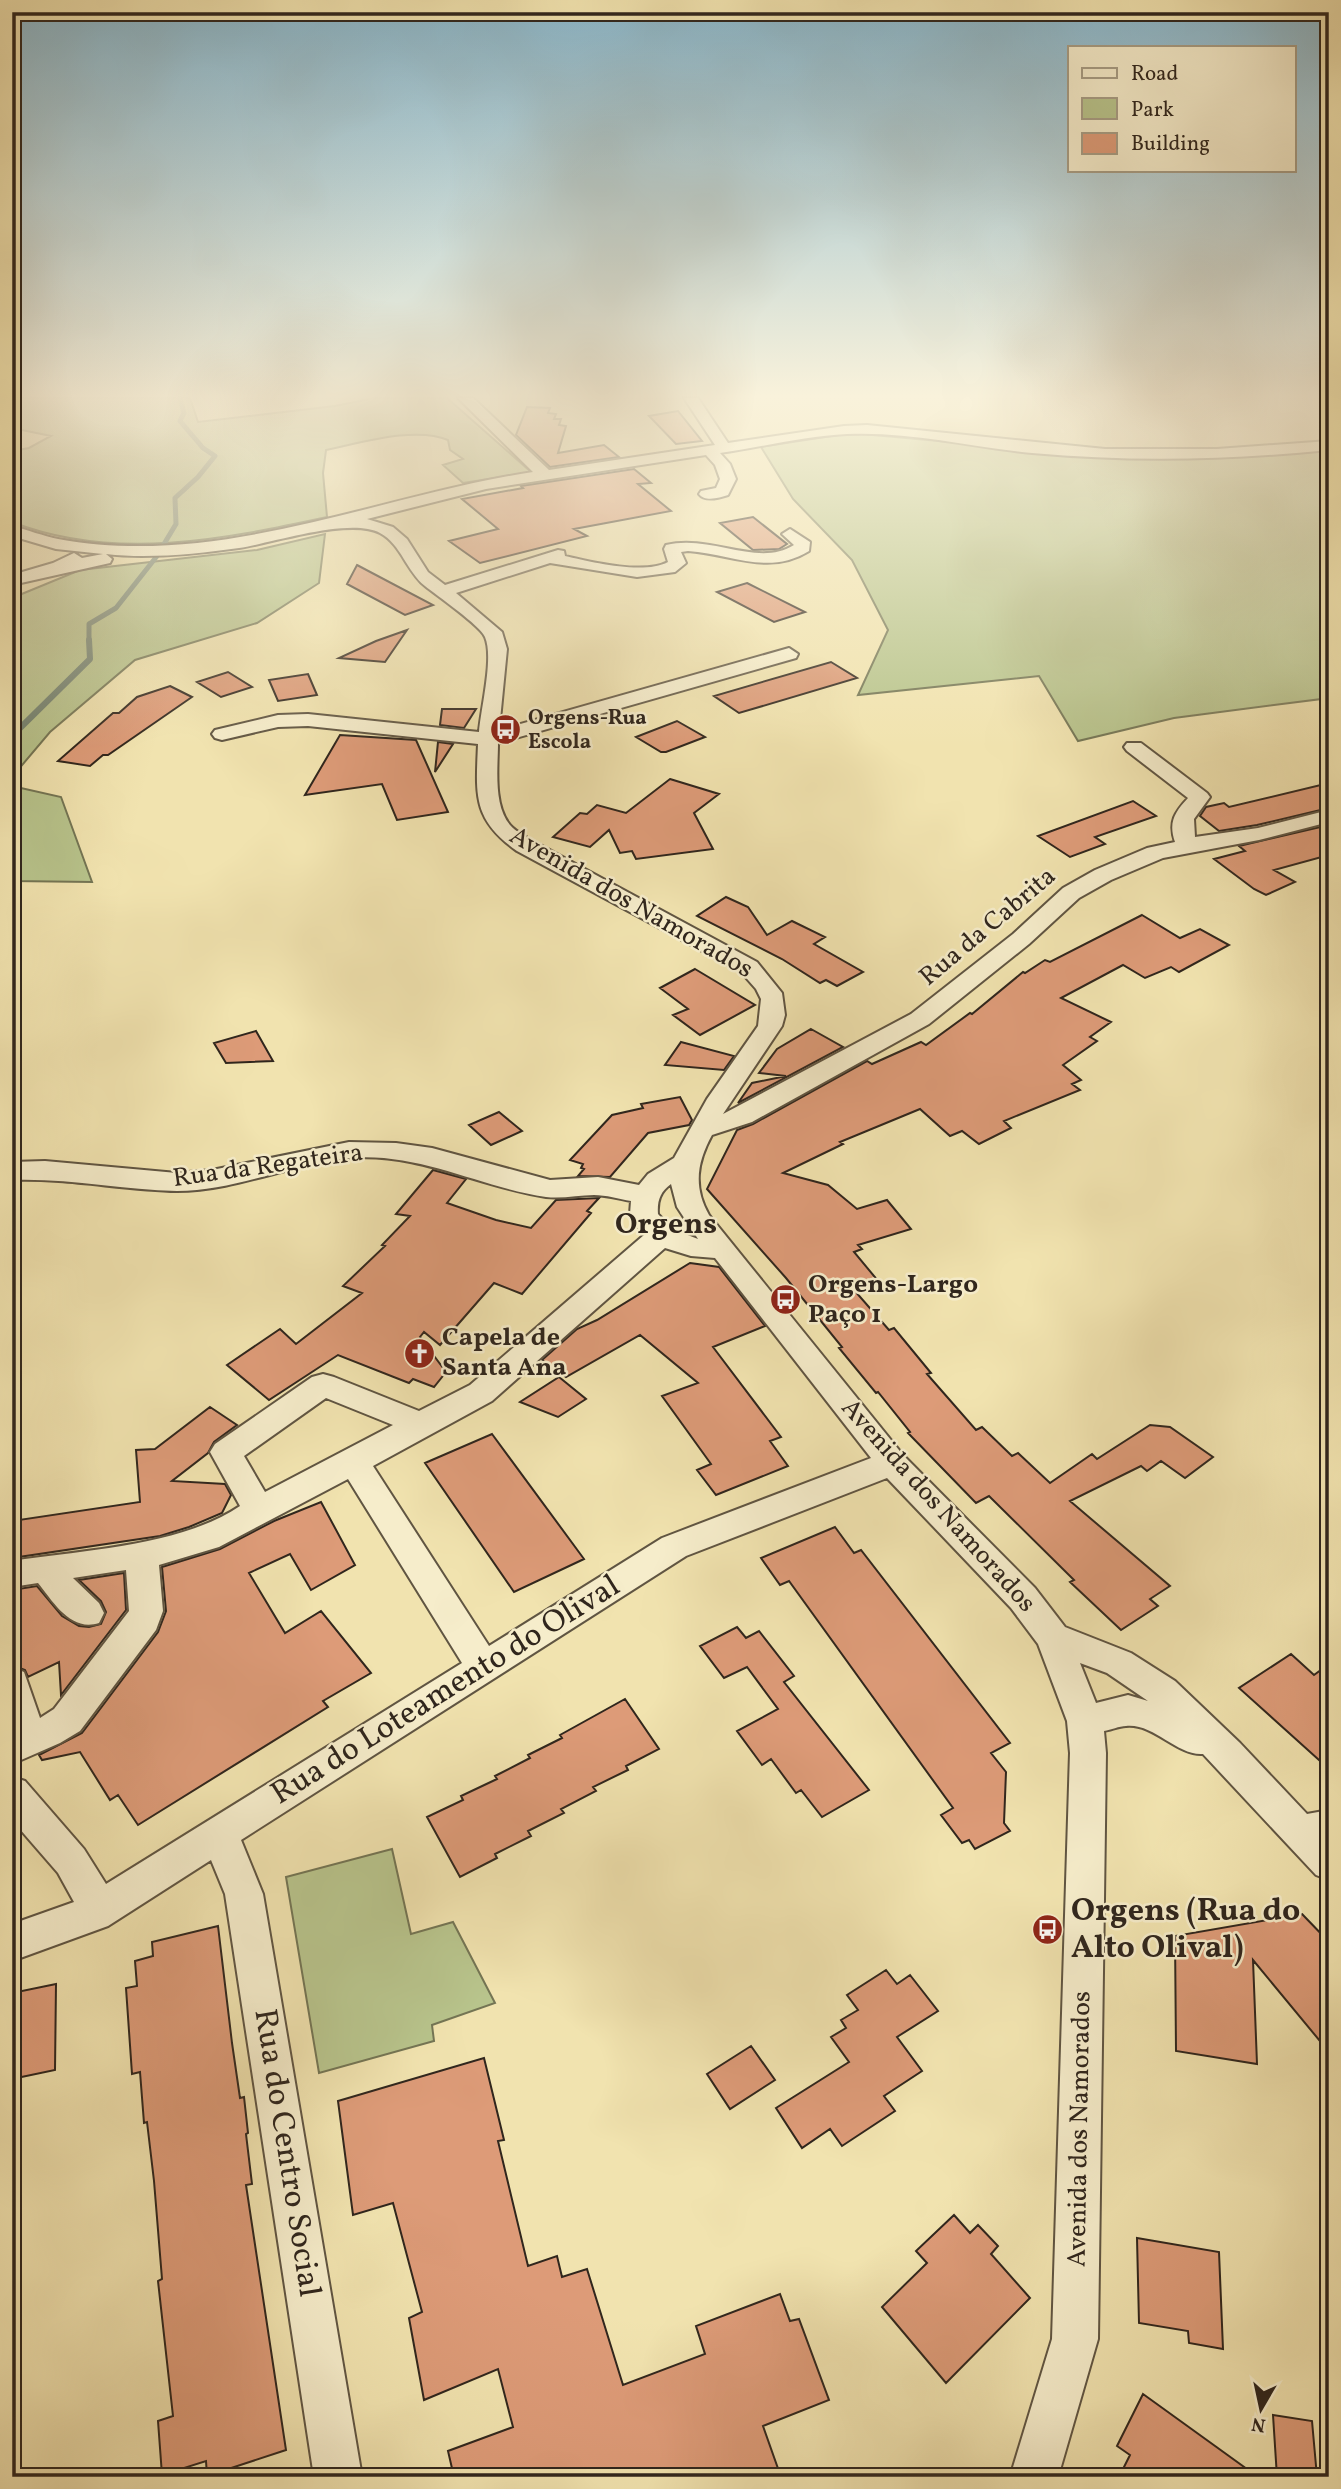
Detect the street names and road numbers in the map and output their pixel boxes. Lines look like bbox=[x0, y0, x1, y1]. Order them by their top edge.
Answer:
street label: Avenida dos Namorados bbox=[502, 818, 760, 988]
street label: Rua da Cabrita bbox=[912, 859, 1064, 995]
street label: Rua da Regateira bbox=[171, 1135, 365, 1197]
street label: Avenida dos Namorados bbox=[832, 1391, 1044, 1621]
street label: Rua do Loteamento do Olival bbox=[263, 1565, 629, 1817]
street label: Avenida dos Namorados bbox=[1060, 1991, 1100, 2267]
street label: Rua do Centro Social bbox=[242, 2006, 330, 2300]

